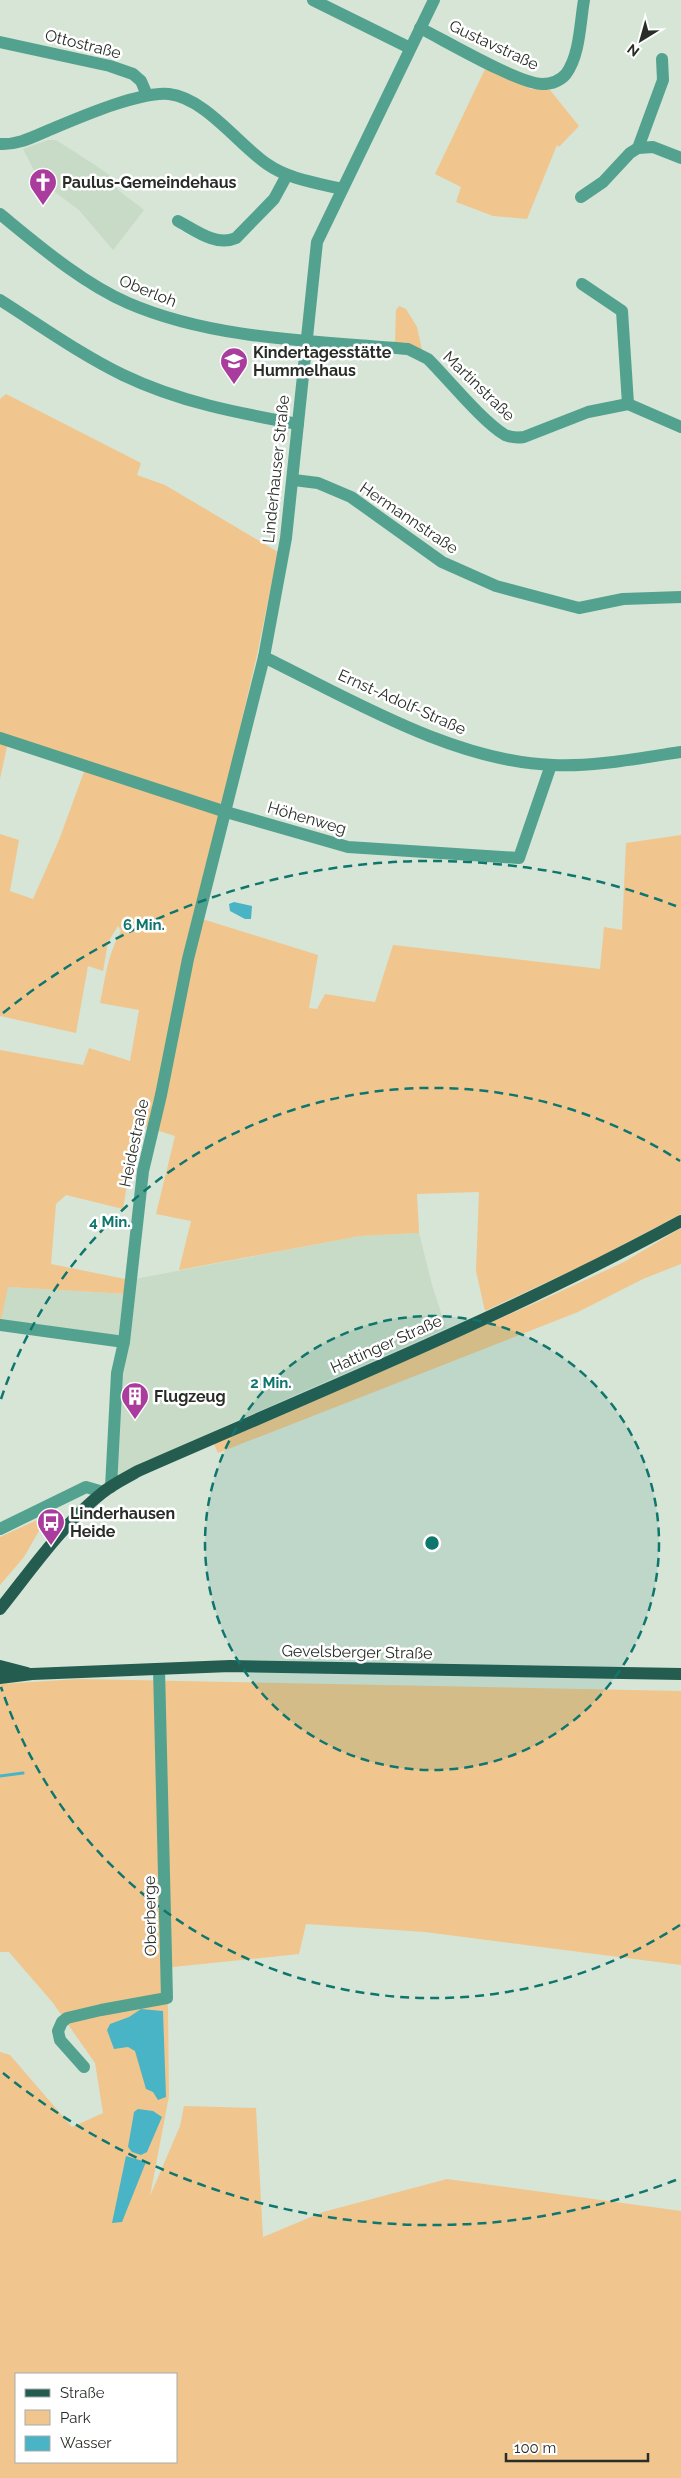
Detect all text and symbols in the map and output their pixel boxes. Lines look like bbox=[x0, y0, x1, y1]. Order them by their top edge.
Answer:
north arrow bbox=[616, 15, 666, 65]
street label: Gustavstraße bbox=[446, 16, 542, 74]
street label: Ottostraße bbox=[43, 25, 123, 63]
text: N bbox=[624, 41, 642, 60]
church icon: Paulus-Gemeindehaus bbox=[28, 167, 58, 206]
place label: Paulus-Gemeindehaus bbox=[62, 173, 237, 192]
street label: Oberloh bbox=[117, 271, 179, 311]
place label: Kindertagesstätte Hummelhaus bbox=[253, 343, 392, 380]
school or university icon: Kindertagesstätte Hummelhaus bbox=[219, 346, 249, 385]
street label: Martinstraße bbox=[439, 347, 519, 425]
street label: Linderhauser Straße bbox=[259, 394, 293, 544]
street label: Hermannstraße bbox=[356, 478, 462, 558]
street label: Ernst-Adolf-Straße bbox=[335, 665, 469, 739]
street label: Höhenweg bbox=[265, 798, 349, 838]
text: 6 Min. bbox=[123, 916, 165, 934]
street label: Heidestraße bbox=[115, 1097, 153, 1189]
text: 4 Min. bbox=[89, 1213, 131, 1231]
street label: Hattinger Straße bbox=[327, 1311, 445, 1377]
text: 2 Min. bbox=[250, 1374, 292, 1392]
building icon: Flugzeug bbox=[120, 1381, 150, 1420]
place label: Flugzeug bbox=[154, 1387, 226, 1406]
place label: Linderhausen Heide bbox=[70, 1504, 175, 1541]
bus stop icon: Linderhausen Heide bbox=[36, 1507, 66, 1546]
centre of rings bbox=[423, 1534, 441, 1552]
street label: Gevelsberger Straße bbox=[281, 1641, 433, 1663]
street label: Oberberge bbox=[140, 1875, 160, 1957]
legend bbox=[15, 2373, 178, 2463]
text: Straße bbox=[60, 2384, 105, 2402]
text: Park bbox=[60, 2409, 91, 2427]
scale bar bbox=[506, 2430, 648, 2462]
text: Wasser bbox=[60, 2434, 112, 2452]
text: 100 m bbox=[514, 2439, 556, 2457]

